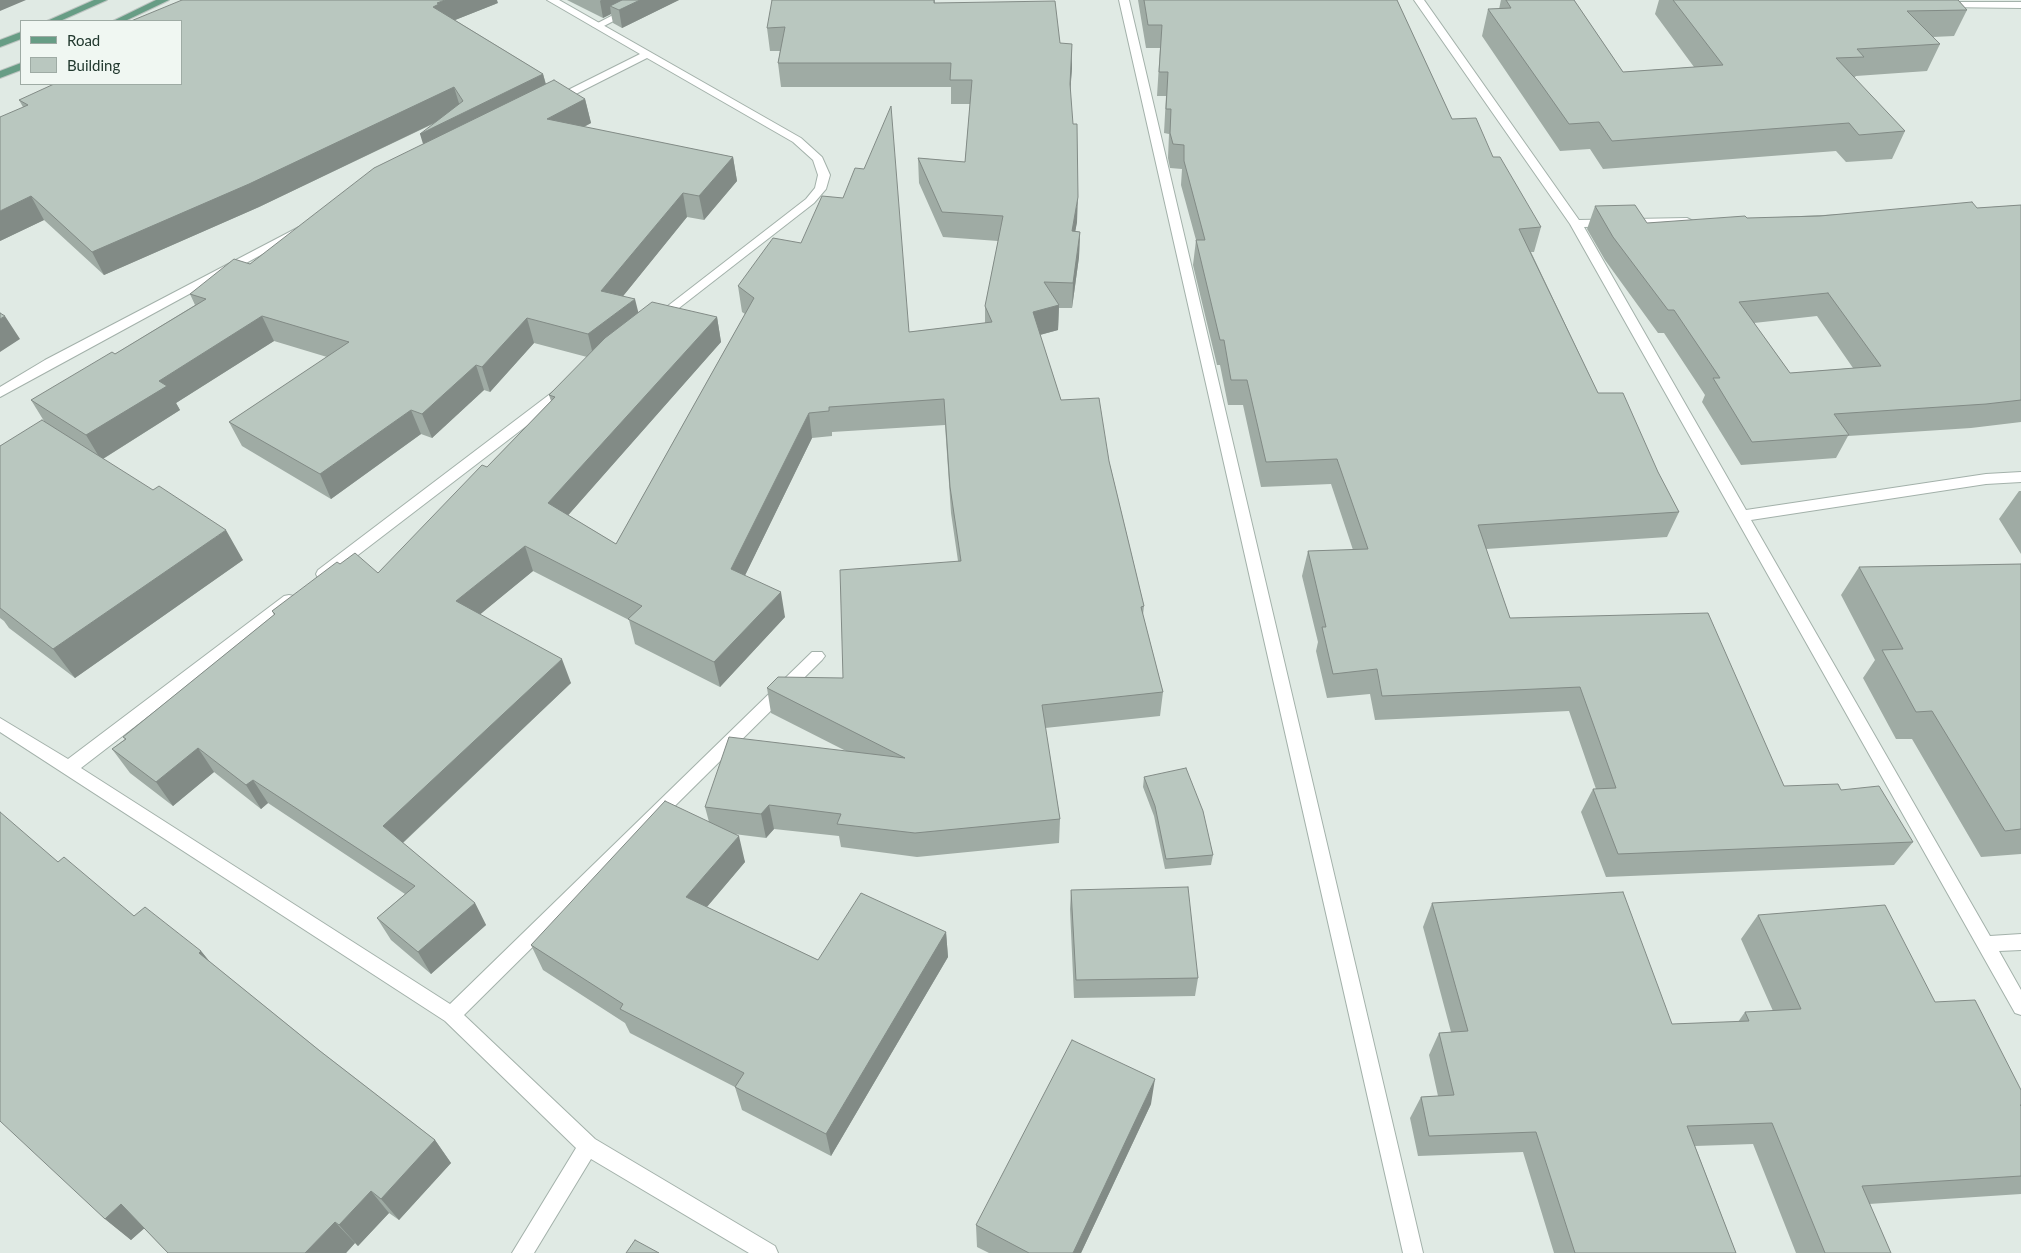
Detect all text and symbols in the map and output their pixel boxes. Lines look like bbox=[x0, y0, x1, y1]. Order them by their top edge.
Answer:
legend bbox=[20, 20, 182, 85]
text: Road bbox=[67, 31, 100, 49]
text: Building bbox=[67, 56, 120, 74]

